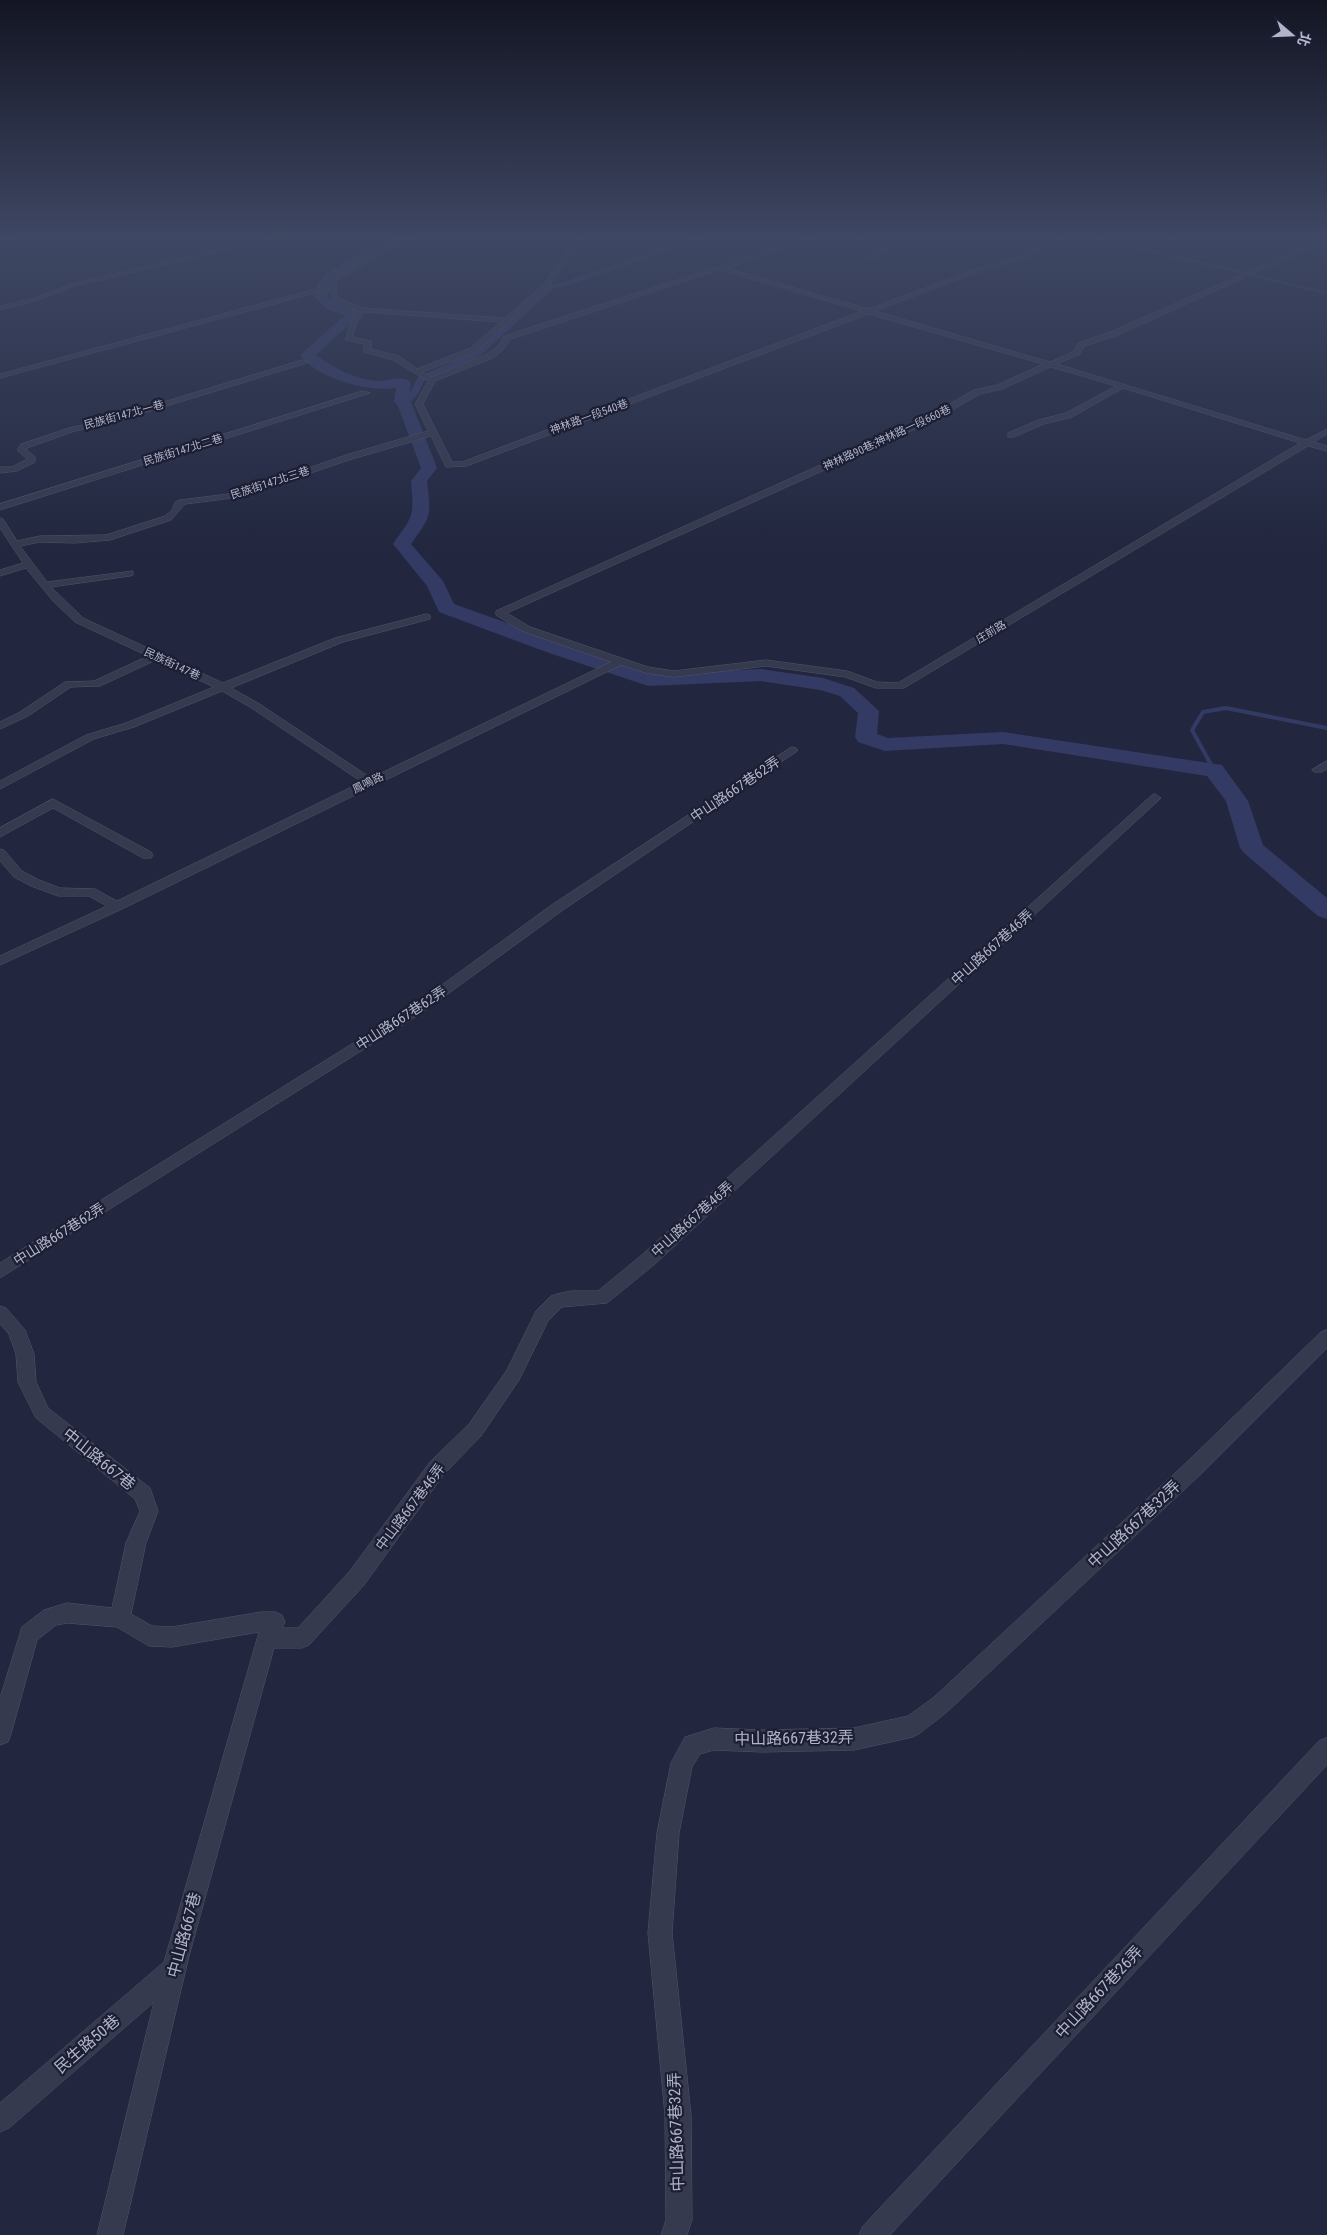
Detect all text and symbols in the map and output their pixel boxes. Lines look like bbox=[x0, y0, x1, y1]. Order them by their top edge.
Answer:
north arrow bbox=[1267, 10, 1317, 60]
text: 北 bbox=[1294, 30, 1314, 48]
street label: 神林路一段540巷 bbox=[548, 397, 630, 437]
street label: 民族街147北一巷 bbox=[83, 398, 165, 432]
street label: 神林路90巷;神林路一段660巷 bbox=[821, 403, 953, 473]
street label: 民族街147北二巷 bbox=[142, 432, 224, 468]
street label: 民族街147北三巷 bbox=[229, 464, 311, 502]
street label: 庄前路 bbox=[974, 618, 1008, 646]
street label: 民族街147巷 bbox=[142, 645, 202, 683]
street label: 中山路667巷62弄 bbox=[687, 753, 783, 825]
street label: 鳳鳴路 bbox=[350, 770, 386, 796]
street label: 中山路667巷46弄 bbox=[948, 906, 1036, 988]
street label: 中山路667巷62弄 bbox=[353, 983, 449, 1053]
street label: 中山路667巷46弄 bbox=[648, 1178, 736, 1260]
street label: 中山路667巷62弄 bbox=[10, 1200, 108, 1268]
street label: 中山路667巷 bbox=[59, 1424, 139, 1494]
street label: 中山路667巷46弄 bbox=[372, 1460, 448, 1554]
street label: 中山路667巷32弄 bbox=[1084, 1476, 1184, 1572]
street label: 中山路667巷32弄 bbox=[734, 1727, 854, 1749]
street label: 中山路667巷 bbox=[163, 1890, 205, 1980]
street label: 中山路667巷26弄 bbox=[1051, 1942, 1147, 2042]
street label: 民生路50巷 bbox=[51, 2011, 123, 2077]
street label: 中山路667巷32弄 bbox=[664, 2072, 688, 2192]

